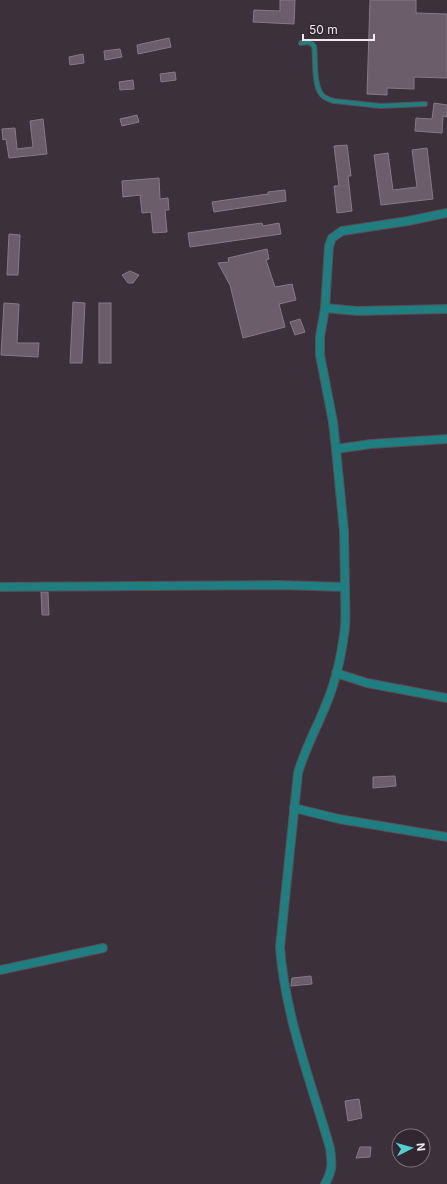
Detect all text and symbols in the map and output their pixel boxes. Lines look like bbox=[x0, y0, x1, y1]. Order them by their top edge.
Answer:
scale bar bbox=[303, 16, 374, 42]
text: 50 m bbox=[309, 22, 338, 37]
north arrow bbox=[391, 1128, 431, 1168]
text: N bbox=[414, 1142, 428, 1152]

